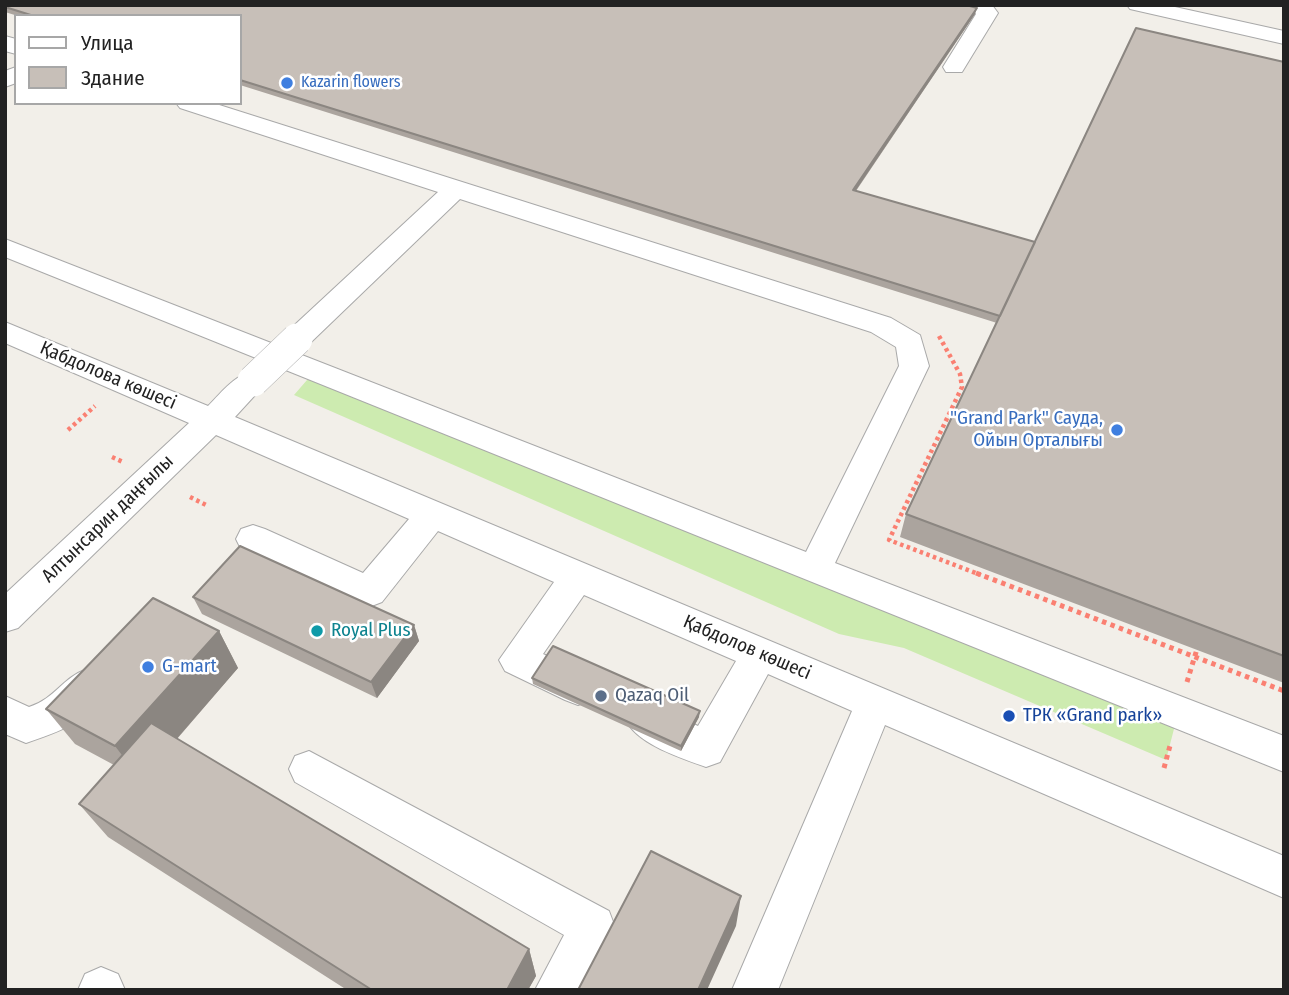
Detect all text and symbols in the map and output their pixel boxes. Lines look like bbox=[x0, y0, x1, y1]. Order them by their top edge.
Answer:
legend bbox=[14, 14, 242, 105]
text: Улица bbox=[81, 30, 134, 56]
text: Здание bbox=[81, 65, 145, 91]
place label: Kazarin flowers bbox=[301, 73, 401, 93]
marker: Kazarin flowers bbox=[279, 75, 295, 91]
street label: Қабдолова көшесі bbox=[36, 337, 180, 415]
place label: "Grand Park" Сауда, Ойын Орталығы bbox=[950, 408, 1103, 452]
marker: "Grand Park" Сауда, Ойын Орталығы bbox=[1109, 422, 1125, 438]
street label: Алтынсарин даңғылы bbox=[37, 450, 179, 588]
street label: Қабдолов көшесі bbox=[680, 611, 814, 685]
place label: Royal Plus bbox=[331, 620, 411, 642]
marker: Royal Plus bbox=[309, 623, 325, 639]
place label: G-mart bbox=[162, 656, 217, 678]
marker: G-mart bbox=[140, 659, 156, 675]
place label: Qazaq Oil bbox=[615, 685, 689, 707]
marker: Qazaq Oil bbox=[593, 688, 609, 704]
place label: ТРК «Grand park» bbox=[1023, 705, 1162, 727]
marker: ТРК «Grand park» bbox=[1001, 708, 1017, 724]

